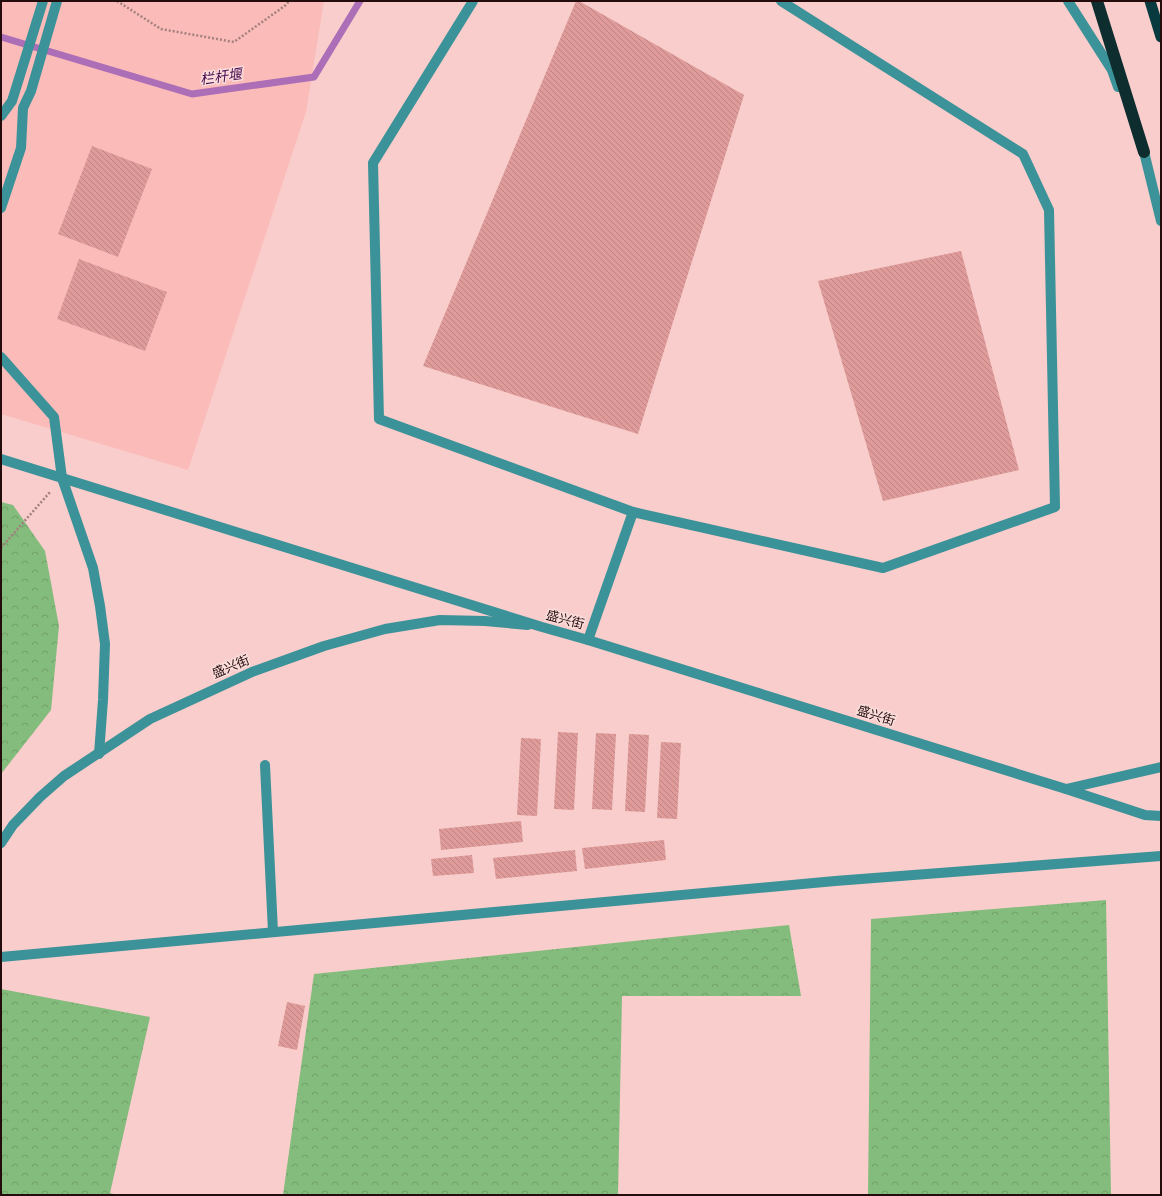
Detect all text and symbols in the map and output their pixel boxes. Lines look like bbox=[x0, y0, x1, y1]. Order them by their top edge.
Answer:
water label: 栏杆堰 bbox=[199, 64, 245, 89]
street label: 盛兴街 bbox=[544, 606, 586, 634]
street label: 盛兴街 bbox=[210, 651, 252, 683]
street label: 盛兴街 bbox=[855, 702, 897, 730]

